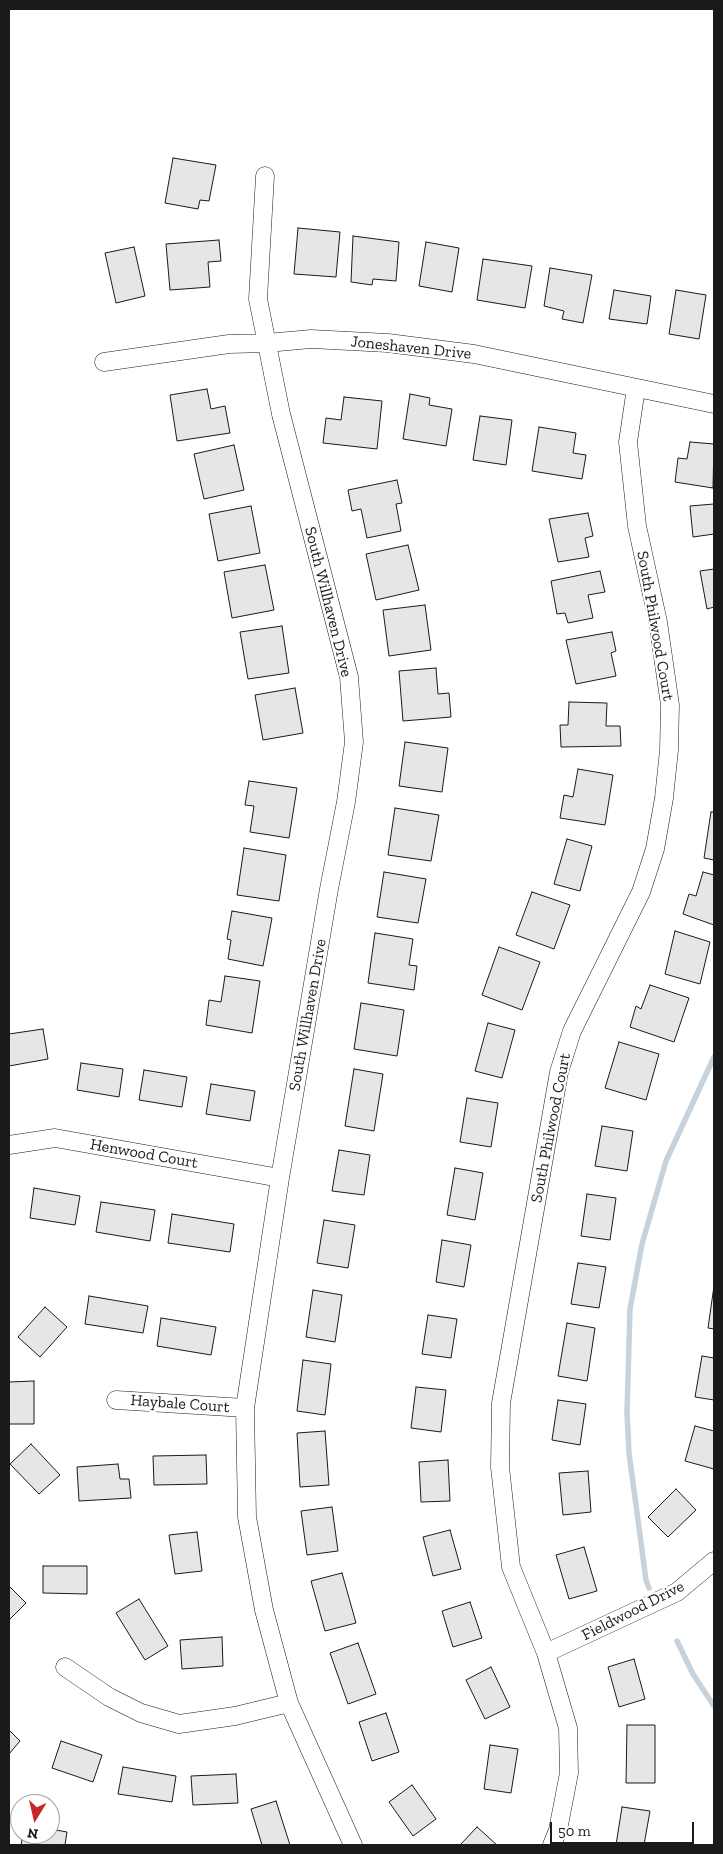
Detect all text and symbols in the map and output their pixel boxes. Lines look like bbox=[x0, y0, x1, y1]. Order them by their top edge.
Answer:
street label: Joneshaven Drive bbox=[350, 332, 472, 364]
street label: South Willhaven Drive bbox=[300, 525, 356, 679]
street label: South Philwood Court bbox=[632, 549, 678, 703]
street label: South Willhaven Drive bbox=[285, 937, 331, 1093]
street label: South Philwood Court bbox=[527, 1052, 575, 1204]
street label: Henwood Court bbox=[89, 1135, 199, 1173]
street label: Haybale Court bbox=[130, 1391, 230, 1417]
street label: Fieldwood Drive bbox=[579, 1577, 687, 1645]
north arrow bbox=[10, 1794, 60, 1844]
scale bar bbox=[553, 1812, 697, 1844]
text: 50 m bbox=[558, 1822, 591, 1840]
text: N bbox=[26, 1824, 39, 1843]

